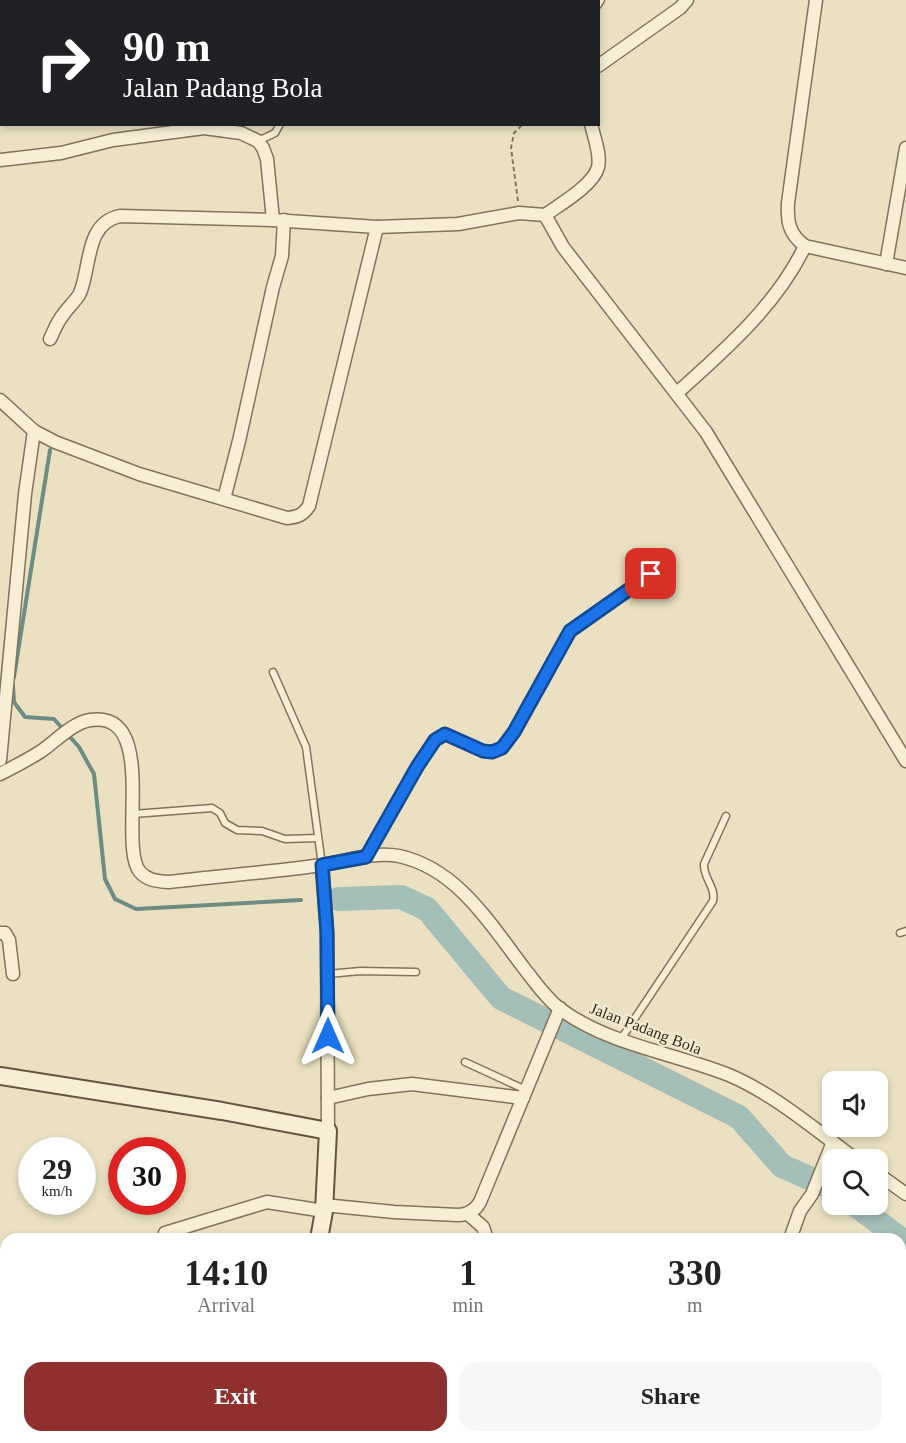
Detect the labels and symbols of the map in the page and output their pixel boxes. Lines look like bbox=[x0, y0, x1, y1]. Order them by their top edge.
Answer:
pin bbox=[625, 548, 676, 599]
street label: Jalan Padang Bola bbox=[587, 999, 704, 1059]
position arrow bbox=[296, 1004, 360, 1068]
speed limit sign: 30 bbox=[108, 1137, 186, 1215]

